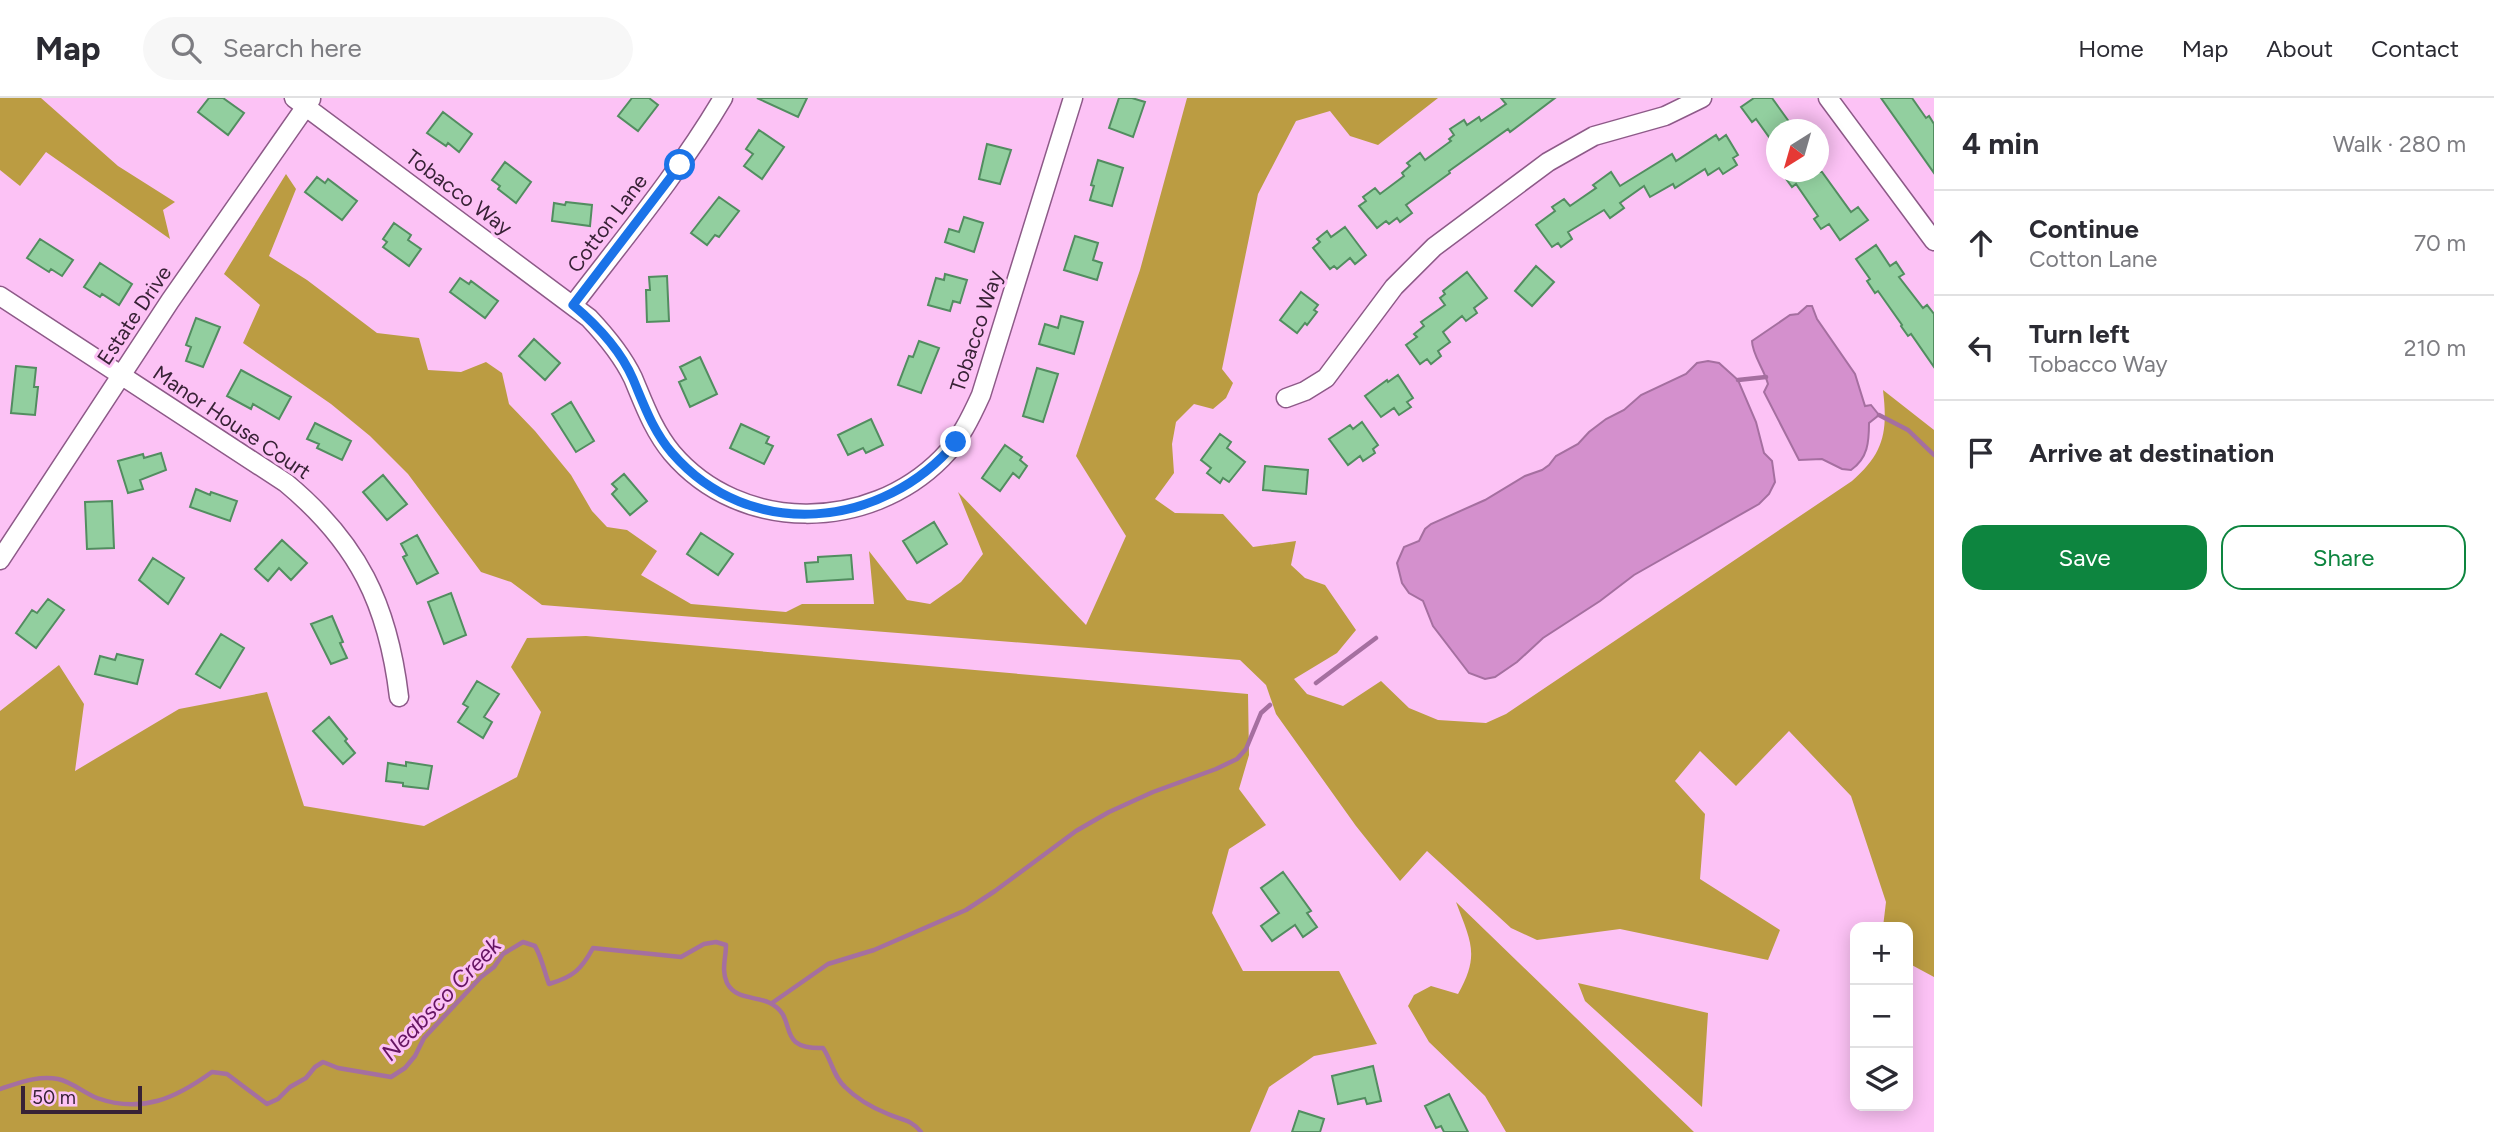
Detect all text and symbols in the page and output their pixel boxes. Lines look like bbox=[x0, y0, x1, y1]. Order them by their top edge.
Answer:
search box bbox=[143, 17, 633, 80]
text: Map bbox=[35, 29, 101, 68]
icon: search bbox=[167, 29, 205, 67]
text: Search here bbox=[223, 32, 362, 64]
text: Home bbox=[2078, 34, 2144, 63]
text: Map bbox=[2182, 34, 2228, 63]
text: About bbox=[2266, 34, 2333, 63]
text: Contact bbox=[2371, 34, 2459, 63]
north arrow bbox=[1766, 119, 1829, 182]
text: 4 min bbox=[1962, 125, 2039, 162]
text: Walk · 280 m bbox=[2333, 130, 2466, 158]
street label: Tobacco Way bbox=[401, 144, 517, 240]
route start bbox=[664, 149, 695, 180]
street label: Cotton Lane bbox=[562, 169, 652, 277]
text: Continue bbox=[2029, 213, 2139, 245]
icon: ahead bbox=[1962, 224, 2000, 262]
text: 70 m bbox=[2414, 229, 2466, 257]
text: Cotton Lane bbox=[2029, 245, 2157, 273]
street label: Estate Drive bbox=[92, 261, 176, 369]
street label: Tobacco Way bbox=[945, 267, 1007, 395]
text: Turn left bbox=[2029, 318, 2130, 350]
icon: left bbox=[1962, 329, 2000, 367]
text: 210 m bbox=[2404, 334, 2466, 362]
text: Tobacco Way bbox=[2029, 350, 2168, 378]
street label: Manor House Court bbox=[148, 360, 316, 484]
route end bbox=[940, 426, 971, 457]
icon: arrive bbox=[1962, 434, 2000, 472]
text: Arrive at destination bbox=[2029, 437, 2274, 469]
button: Save bbox=[1962, 525, 2207, 590]
button: Share bbox=[2221, 525, 2466, 590]
map controls bbox=[1850, 922, 1913, 1111]
button: + bbox=[1850, 922, 1913, 985]
water label: Neabsco Creek bbox=[375, 931, 507, 1066]
button: − bbox=[1850, 985, 1913, 1048]
button: layers bbox=[1850, 1048, 1913, 1111]
scale bar bbox=[21, 1083, 142, 1115]
text: 50 m bbox=[32, 1086, 76, 1109]

